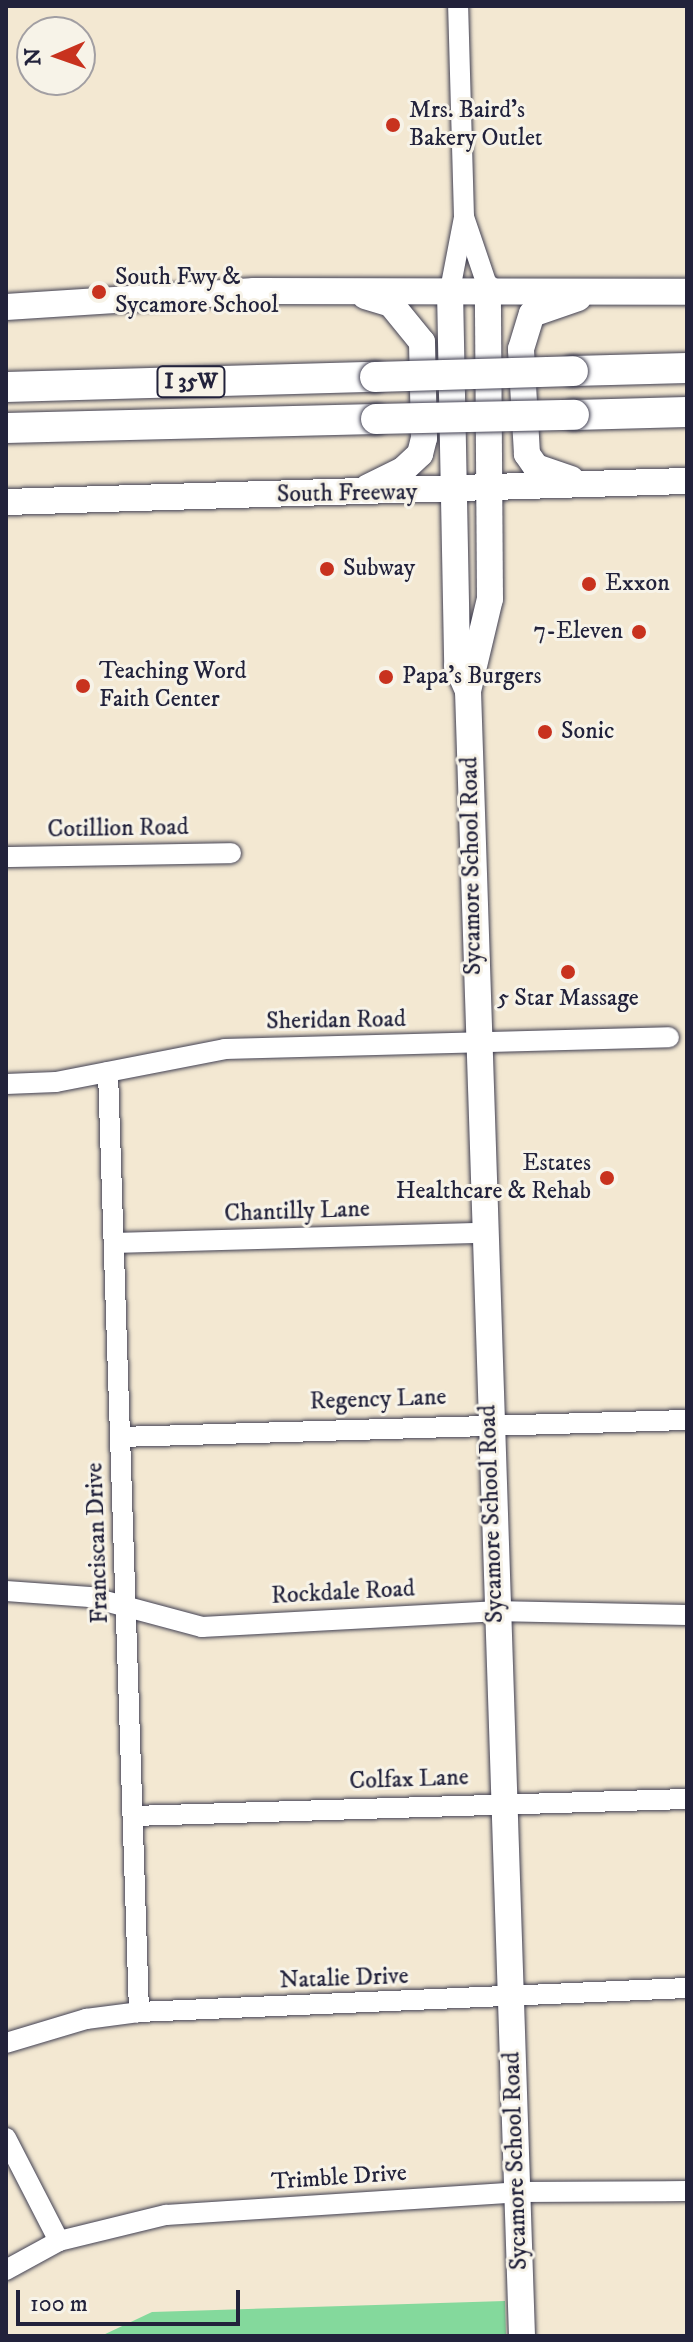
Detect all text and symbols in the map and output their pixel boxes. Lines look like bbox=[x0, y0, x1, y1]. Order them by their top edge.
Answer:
north arrow bbox=[16, 16, 96, 96]
text: N bbox=[20, 47, 47, 66]
place label: Mrs. Baird’s Bakery Outlet bbox=[409, 97, 542, 153]
marker: Mrs. Baird’s Bakery Outlet bbox=[384, 116, 402, 134]
place label: South Fwy & Sycamore School bbox=[115, 264, 279, 320]
marker: South Fwy & Sycamore School bbox=[90, 283, 108, 301]
road number: I 35W bbox=[155, 364, 227, 400]
street label: South Freeway bbox=[277, 478, 417, 510]
place label: Subway bbox=[343, 555, 415, 583]
marker: Subway bbox=[318, 560, 336, 578]
place label: Exxon bbox=[605, 570, 670, 598]
marker: Exxon bbox=[580, 575, 598, 593]
place label: 7-Eleven bbox=[534, 618, 623, 646]
marker: 7-Eleven bbox=[630, 623, 648, 641]
place label: Teaching Word Faith Center bbox=[99, 658, 247, 714]
place label: Papa's Burgers bbox=[402, 663, 541, 691]
marker: Papa's Burgers bbox=[377, 668, 395, 686]
marker: Teaching Word Faith Center bbox=[74, 677, 92, 695]
place label: Sonic bbox=[561, 718, 614, 746]
marker: Sonic bbox=[536, 723, 554, 741]
street label: Sycamore School Road bbox=[456, 757, 488, 975]
street label: Cotillion Road bbox=[47, 813, 189, 845]
marker: 5 Star Massage bbox=[559, 963, 577, 981]
place label: 5 Star Massage bbox=[497, 985, 639, 1013]
street label: Sheridan Road bbox=[266, 1005, 406, 1037]
place label: Estates Healthcare & Rehab bbox=[396, 1150, 591, 1206]
marker: Estates Healthcare & Rehab bbox=[598, 1169, 616, 1187]
street label: Chantilly Lane bbox=[224, 1195, 370, 1229]
street label: Regency Lane bbox=[309, 1383, 447, 1417]
street label: Sycamore School Road bbox=[474, 1404, 510, 1624]
street label: Franciscan Drive bbox=[81, 1462, 115, 1624]
street label: Rockdale Road bbox=[271, 1575, 415, 1611]
street label: Colfax Lane bbox=[349, 1764, 469, 1796]
street label: Natalie Drive bbox=[279, 1962, 409, 1996]
street label: Sycamore School Road bbox=[498, 2051, 534, 2271]
street label: Trimble Drive bbox=[270, 2159, 408, 2197]
scale bar bbox=[20, 2274, 244, 2324]
text: 100 m bbox=[30, 2289, 88, 2319]

